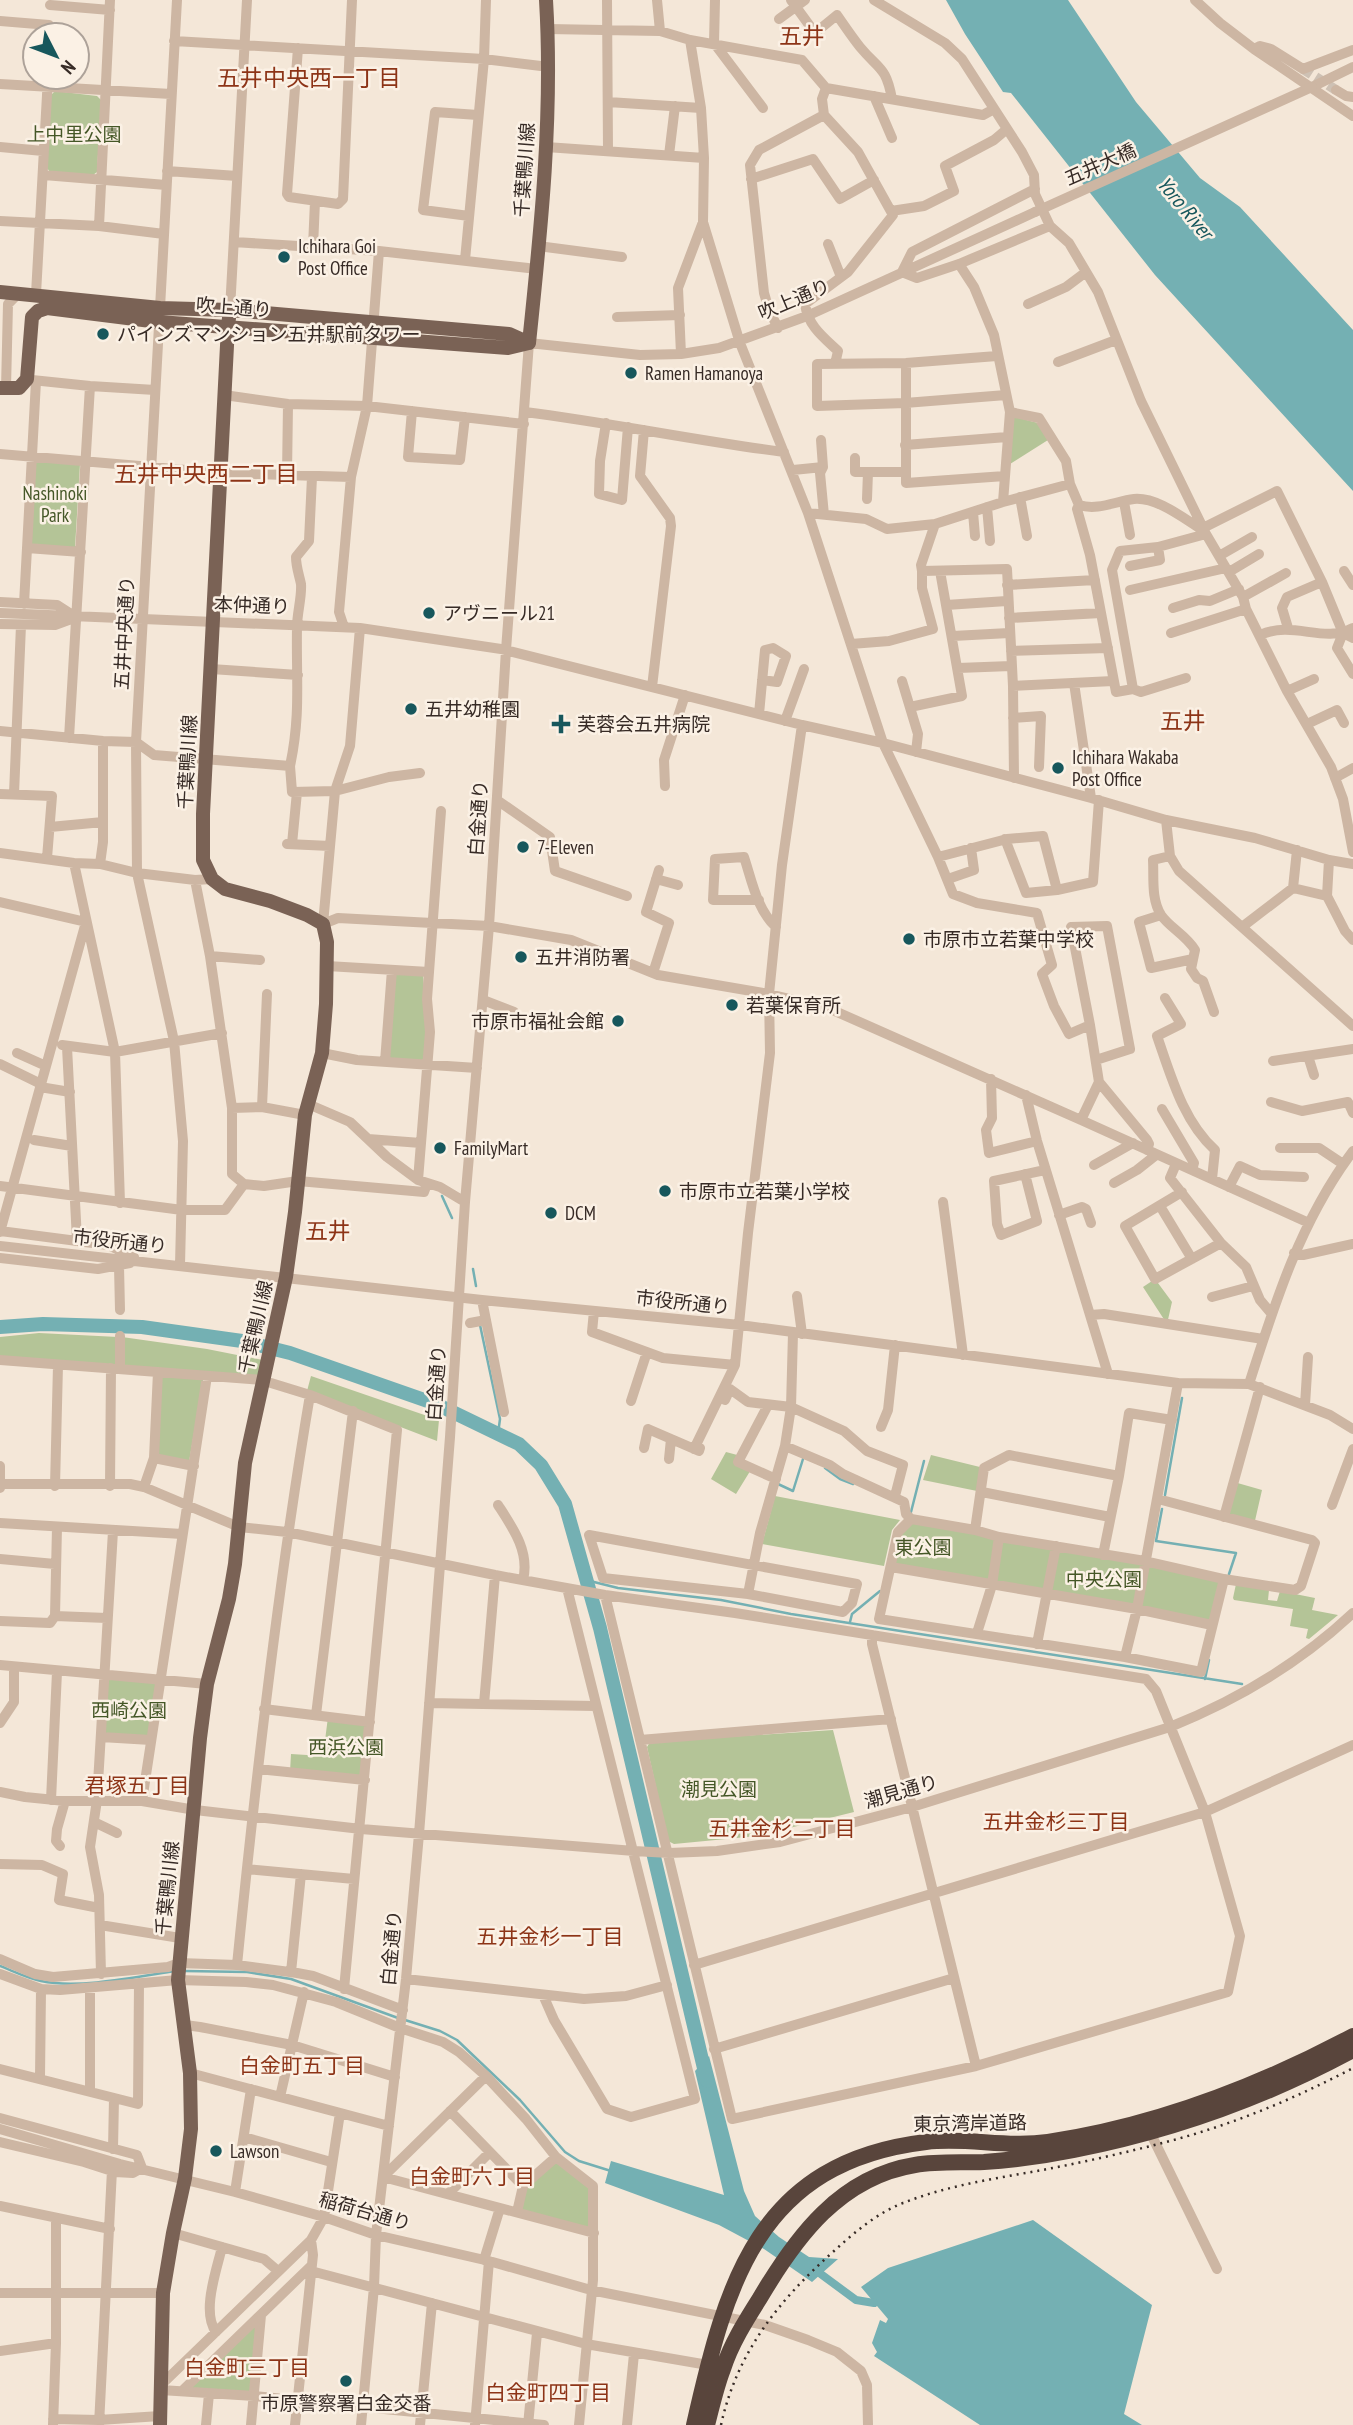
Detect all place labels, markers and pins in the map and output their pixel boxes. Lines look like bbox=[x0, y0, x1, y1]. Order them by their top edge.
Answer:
place label: Ichihara Goi Post Office bbox=[298, 234, 376, 280]
marker: Ichihara Goi Post Office bbox=[276, 249, 292, 265]
place label: パインズマンション五井駅前タワー bbox=[117, 322, 421, 346]
marker: パインズマンション五井駅前タワー bbox=[95, 326, 111, 342]
place label: Ramen Hamanoya bbox=[645, 361, 763, 385]
marker: Ramen Hamanoya bbox=[623, 365, 639, 381]
place label: アヴニール21 bbox=[443, 601, 555, 625]
marker: アヴニール21 bbox=[421, 605, 437, 621]
place label: 五井幼稚園 bbox=[425, 697, 520, 721]
marker: 五井幼稚園 bbox=[403, 701, 419, 717]
place label: 芙蓉会五井病院 bbox=[577, 712, 710, 736]
marker: 芙蓉会五井病院 bbox=[551, 714, 571, 734]
place label: Ichihara Wakaba Post Office bbox=[1072, 745, 1179, 791]
marker: Ichihara Wakaba Post Office bbox=[1050, 760, 1066, 776]
place label: 7-Eleven bbox=[537, 835, 594, 859]
marker: 7-Eleven bbox=[515, 839, 531, 855]
place label: 市原市立若葉中学校 bbox=[923, 927, 1094, 951]
marker: 市原市立若葉中学校 bbox=[901, 931, 917, 947]
place label: 五井消防署 bbox=[535, 945, 630, 969]
marker: 五井消防署 bbox=[513, 949, 529, 965]
place label: 若葉保育所 bbox=[746, 993, 841, 1017]
marker: 若葉保育所 bbox=[724, 997, 740, 1013]
place label: 市原市福祉会館 bbox=[471, 1009, 604, 1033]
marker: 市原市福祉会館 bbox=[610, 1013, 626, 1029]
place label: FamilyMart bbox=[454, 1136, 529, 1160]
marker: FamilyMart bbox=[432, 1140, 448, 1156]
place label: 市原市立若葉小学校 bbox=[679, 1179, 850, 1203]
marker: 市原市立若葉小学校 bbox=[657, 1183, 673, 1199]
place label: DCM bbox=[565, 1201, 596, 1225]
marker: DCM bbox=[543, 1205, 559, 1221]
place label: Lawson bbox=[230, 2139, 279, 2163]
marker: Lawson bbox=[208, 2143, 224, 2159]
marker: 市原警察署白金交番 bbox=[338, 2373, 354, 2389]
place label: 市原警察署白金交番 bbox=[260, 2391, 432, 2415]

